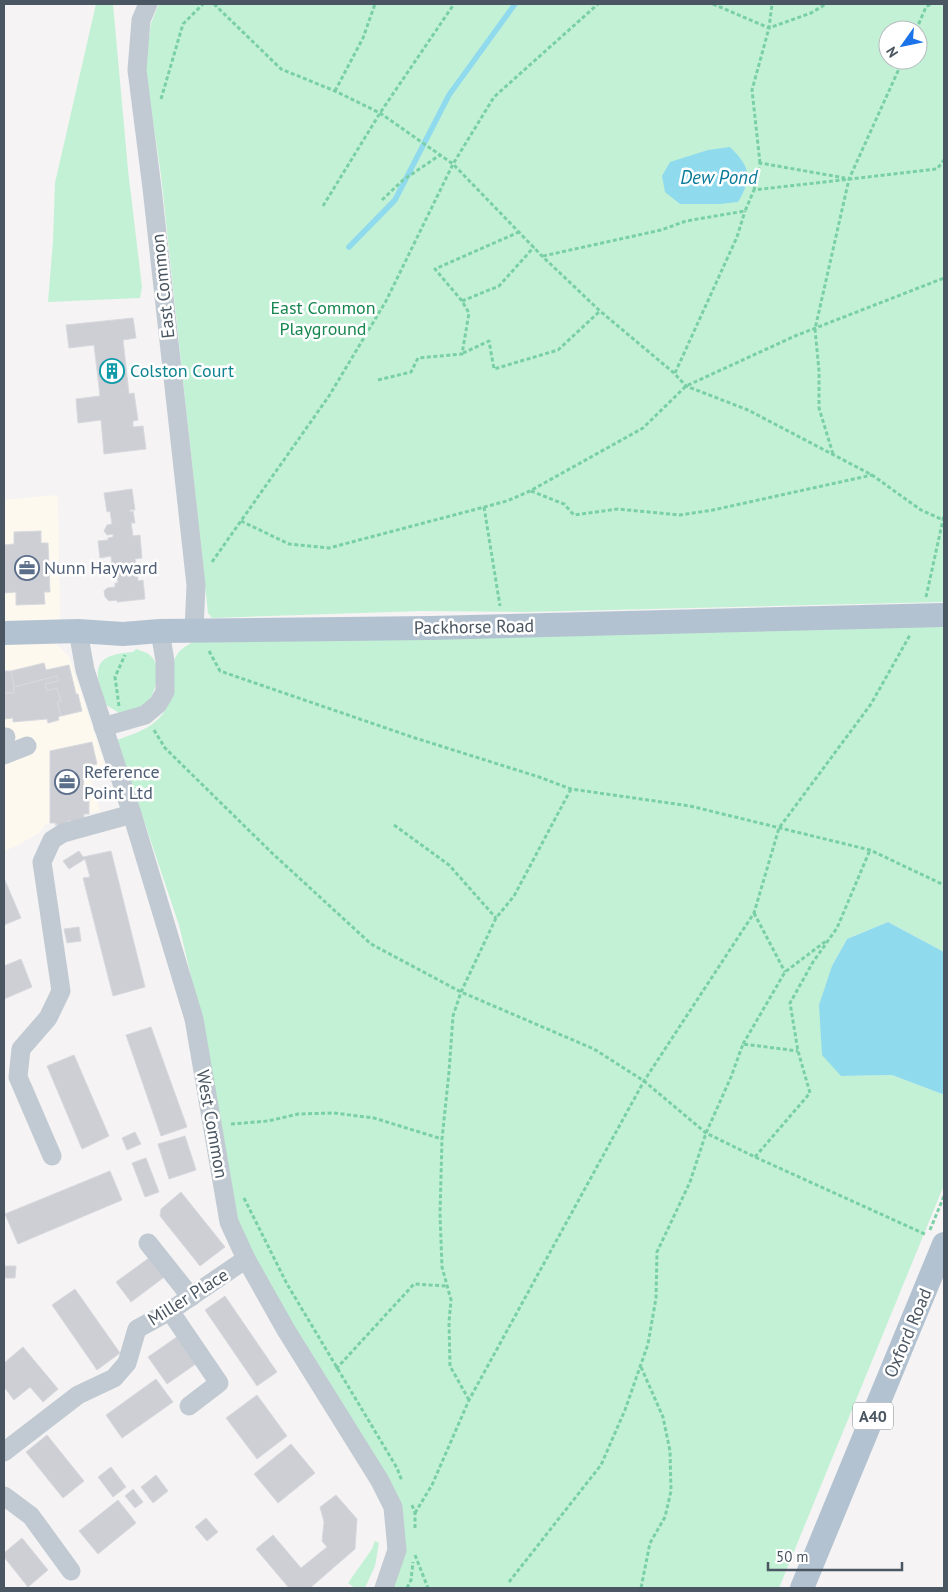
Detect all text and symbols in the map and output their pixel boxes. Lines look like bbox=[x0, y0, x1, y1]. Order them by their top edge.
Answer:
north arrow bbox=[878, 20, 928, 70]
text: N bbox=[882, 43, 902, 61]
water label: Dew Pond bbox=[680, 165, 759, 189]
street label: East Common bbox=[146, 233, 179, 340]
park label: East Common Playground bbox=[270, 296, 376, 340]
building icon: Colston Court bbox=[99, 358, 125, 384]
place label: Colston Court bbox=[130, 359, 234, 382]
office icon: Nunn Hayward bbox=[14, 555, 40, 581]
place label: Nunn Hayward bbox=[44, 556, 158, 579]
street label: Packhorse Road bbox=[414, 614, 534, 639]
place label: Reference Point Ltd bbox=[84, 760, 160, 804]
office icon: Reference Point Ltd bbox=[54, 769, 80, 795]
street label: West Common bbox=[192, 1068, 233, 1180]
street label: Miller Place bbox=[143, 1263, 232, 1330]
street label: Oxford Road bbox=[878, 1285, 937, 1381]
road number: A40 bbox=[853, 1402, 893, 1430]
scale bar bbox=[768, 1540, 902, 1572]
text: 50 m bbox=[776, 1547, 809, 1566]

